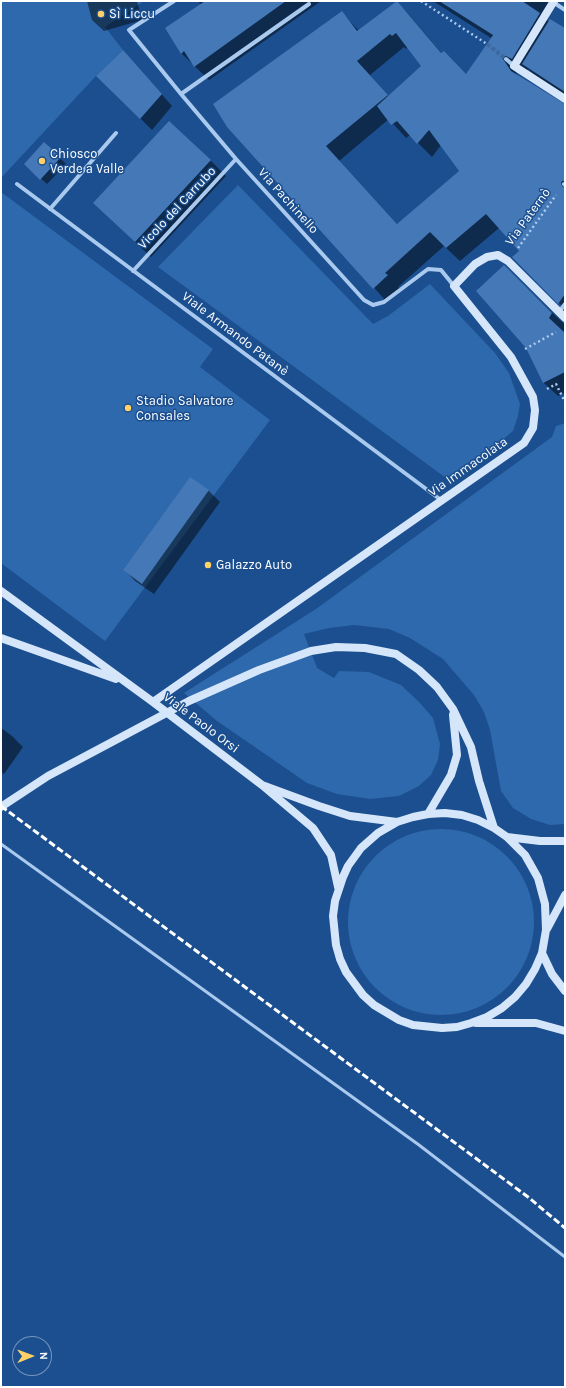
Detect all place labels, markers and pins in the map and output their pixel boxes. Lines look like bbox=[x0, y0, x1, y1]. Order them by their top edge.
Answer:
place label: Sì Liccu bbox=[109, 6, 155, 22]
marker: Sì Liccu bbox=[96, 9, 106, 19]
place label: Chiosco Verde a Valle bbox=[50, 146, 124, 177]
marker: Chiosco Verde a Valle bbox=[37, 156, 47, 166]
place label: Stadio Salvatore Consales bbox=[136, 393, 233, 424]
marker: Stadio Salvatore Consales bbox=[123, 403, 133, 413]
place label: Galazzo Auto bbox=[216, 557, 292, 573]
marker: Galazzo Auto bbox=[203, 560, 213, 570]

